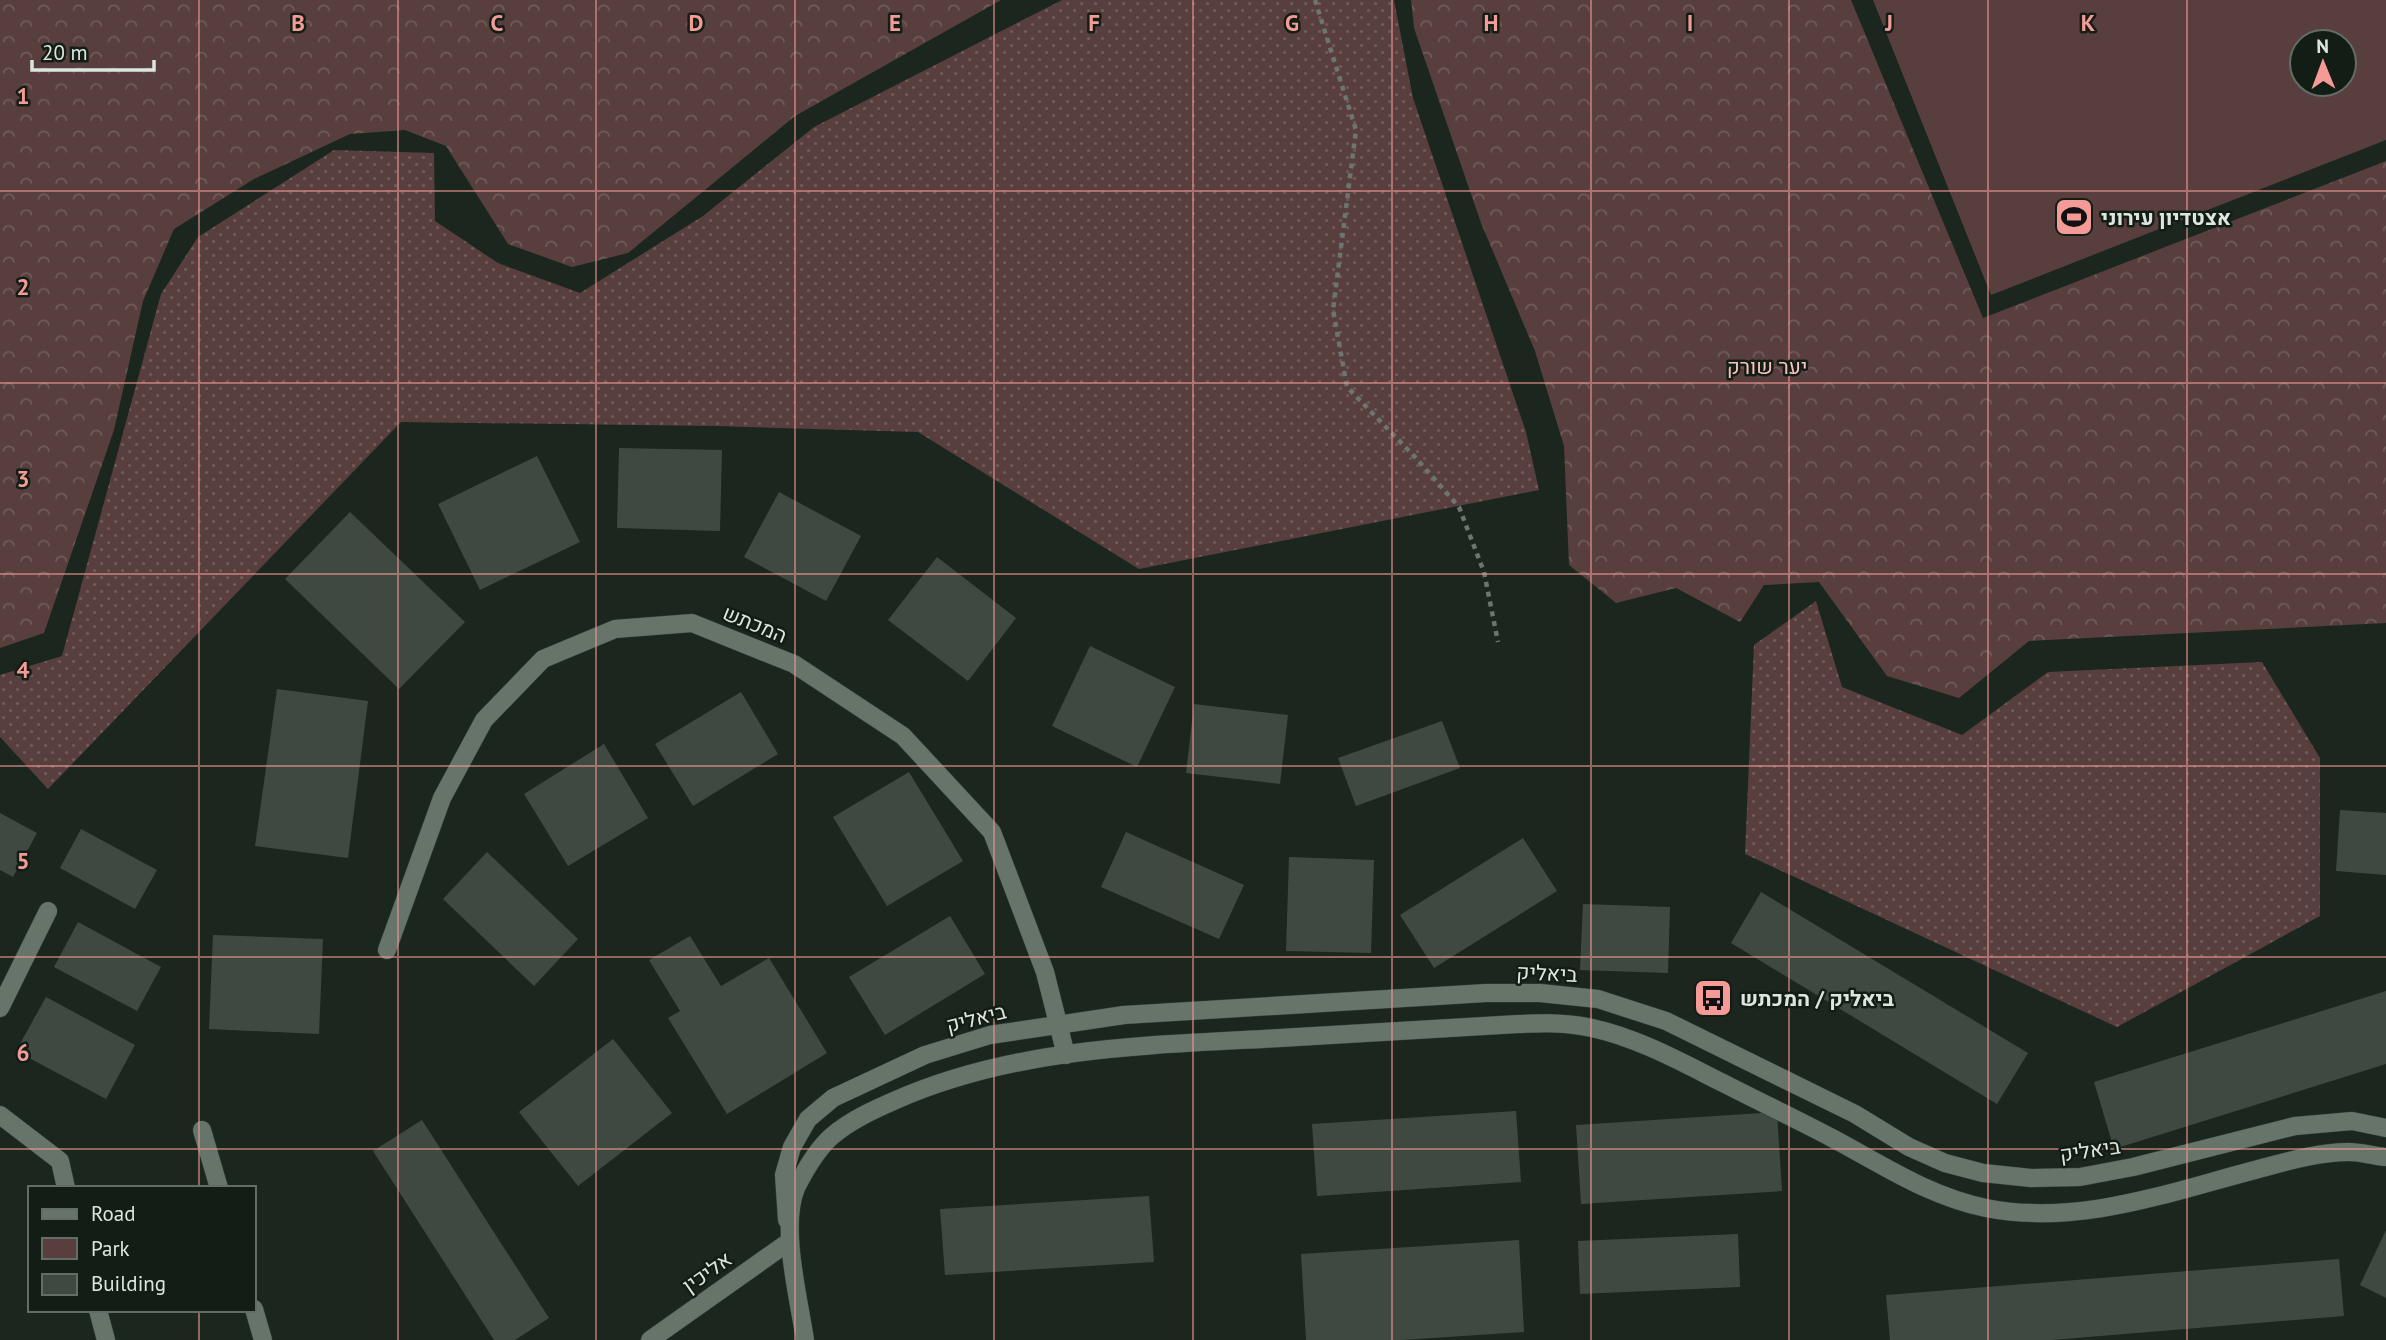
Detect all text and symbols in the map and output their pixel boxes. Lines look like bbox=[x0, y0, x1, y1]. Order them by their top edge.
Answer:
text: B bbox=[291, 8, 305, 37]
text: C bbox=[491, 8, 504, 37]
text: D bbox=[689, 8, 703, 37]
text: E bbox=[889, 8, 901, 37]
text: F bbox=[1088, 8, 1100, 37]
text: G bbox=[1285, 8, 1299, 37]
text: H bbox=[1484, 8, 1498, 37]
text: I bbox=[1687, 8, 1693, 37]
text: J bbox=[1884, 8, 1893, 37]
text: K bbox=[2081, 8, 2095, 37]
scale bar bbox=[32, 28, 154, 72]
north arrow bbox=[2288, 28, 2358, 98]
text: N bbox=[2316, 34, 2329, 58]
text: 20 m bbox=[42, 39, 88, 66]
text: 1 bbox=[16, 81, 30, 110]
sports icon: אצטדיון עירוני bbox=[2053, 196, 2095, 238]
place label: אצטדיון עירוני bbox=[2101, 204, 2231, 231]
text: 2 bbox=[16, 272, 30, 301]
park label: יער שורק bbox=[1727, 353, 1807, 380]
text: 3 bbox=[16, 464, 30, 493]
street label: המכתש bbox=[719, 599, 791, 649]
text: 4 bbox=[16, 655, 30, 684]
text: 5 bbox=[16, 846, 30, 875]
street label: ביאליק bbox=[1516, 958, 1578, 988]
bus stop icon: ביאליק / המכתש bbox=[1692, 977, 1734, 1019]
place label: ביאליק / המכתש bbox=[1740, 985, 1895, 1012]
street label: ביאליק bbox=[943, 998, 1009, 1038]
text: 6 bbox=[16, 1038, 30, 1067]
street label: ביאליק bbox=[2058, 1132, 2122, 1168]
legend bbox=[28, 1186, 256, 1312]
text: Road bbox=[91, 1200, 135, 1227]
text: Park bbox=[91, 1235, 130, 1262]
street label: אליכין bbox=[677, 1245, 737, 1299]
text: Building bbox=[91, 1270, 166, 1297]

